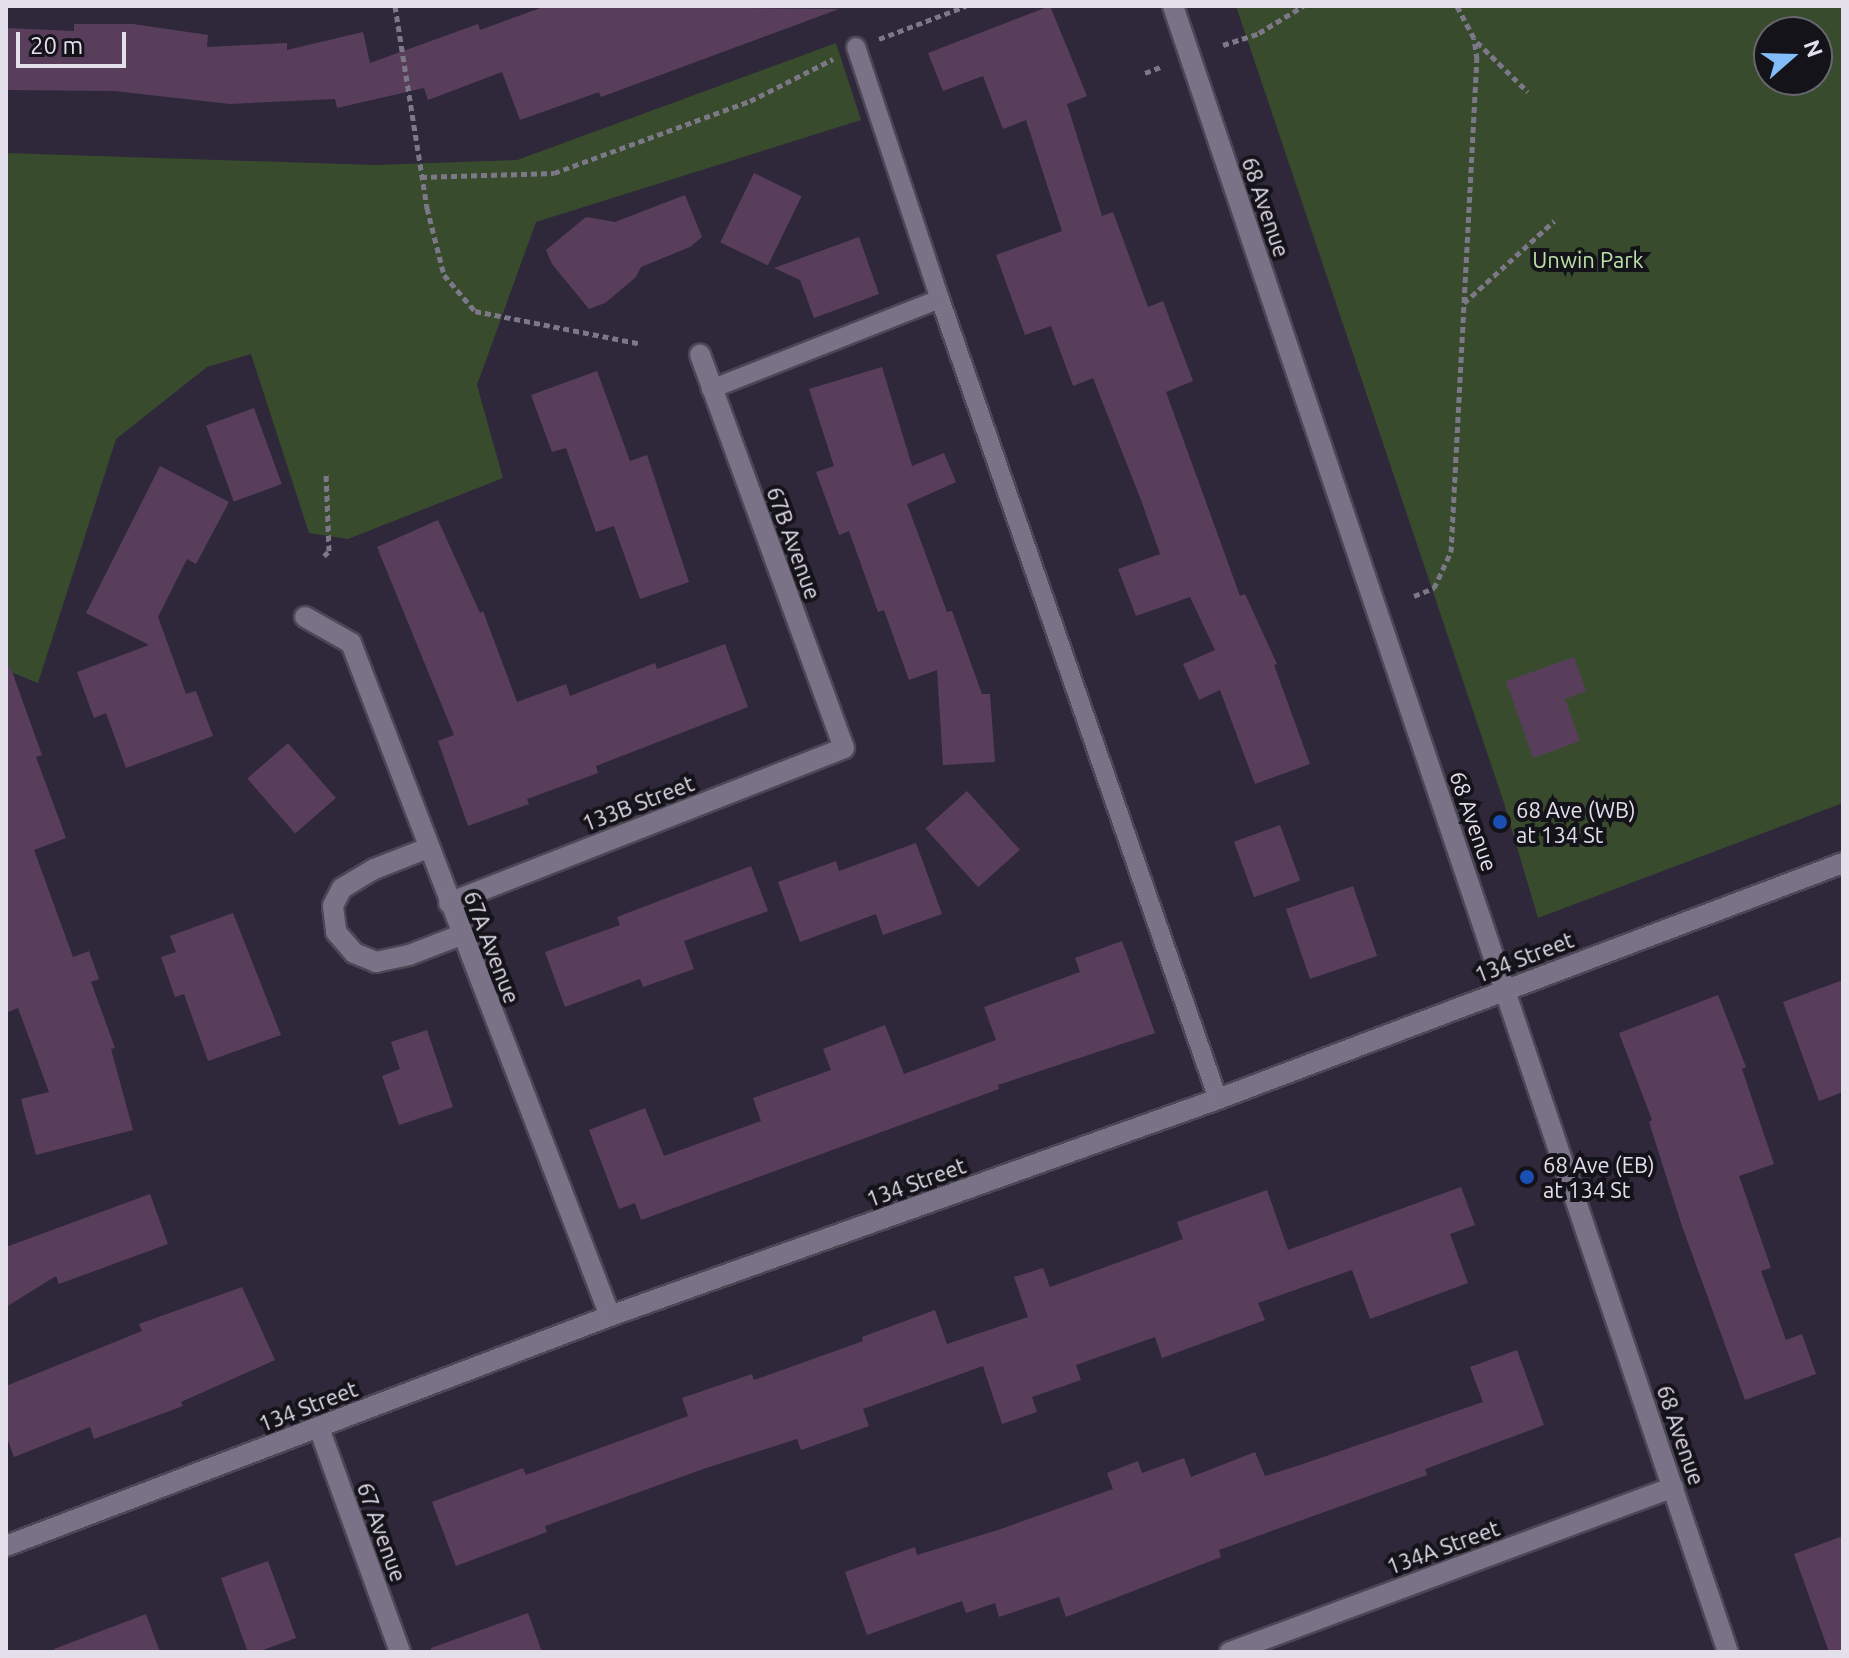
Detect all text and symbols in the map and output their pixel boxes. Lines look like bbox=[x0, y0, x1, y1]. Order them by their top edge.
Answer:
scale bar bbox=[20, 16, 130, 66]
north arrow bbox=[1753, 16, 1833, 96]
text: 20 m bbox=[30, 32, 83, 59]
text: N bbox=[1800, 36, 1829, 60]
street label: 68 Avenue bbox=[1237, 154, 1295, 260]
park label: Unwin Park bbox=[1532, 247, 1644, 273]
street label: 67B Avenue bbox=[761, 483, 827, 603]
street label: 68 Avenue bbox=[1445, 768, 1503, 874]
street label: 133B Street bbox=[578, 770, 698, 836]
place label: 68 Ave (WB) at 134 St bbox=[1516, 796, 1636, 848]
marker: 68 Ave (WB) at 134 St bbox=[1491, 813, 1509, 831]
street label: 67A Avenue bbox=[458, 887, 526, 1007]
street label: 134 Street bbox=[1471, 926, 1577, 988]
place label: 68 Ave (EB) at 134 St bbox=[1543, 1151, 1655, 1202]
street label: 134 Street bbox=[863, 1152, 969, 1212]
marker: 68 Ave (EB) at 134 St bbox=[1518, 1168, 1536, 1186]
street label: 134 Street bbox=[255, 1375, 361, 1437]
street label: 68 Avenue bbox=[1652, 1382, 1710, 1488]
street label: 67 Avenue bbox=[352, 1479, 412, 1585]
street label: 134A Street bbox=[1383, 1514, 1503, 1580]

